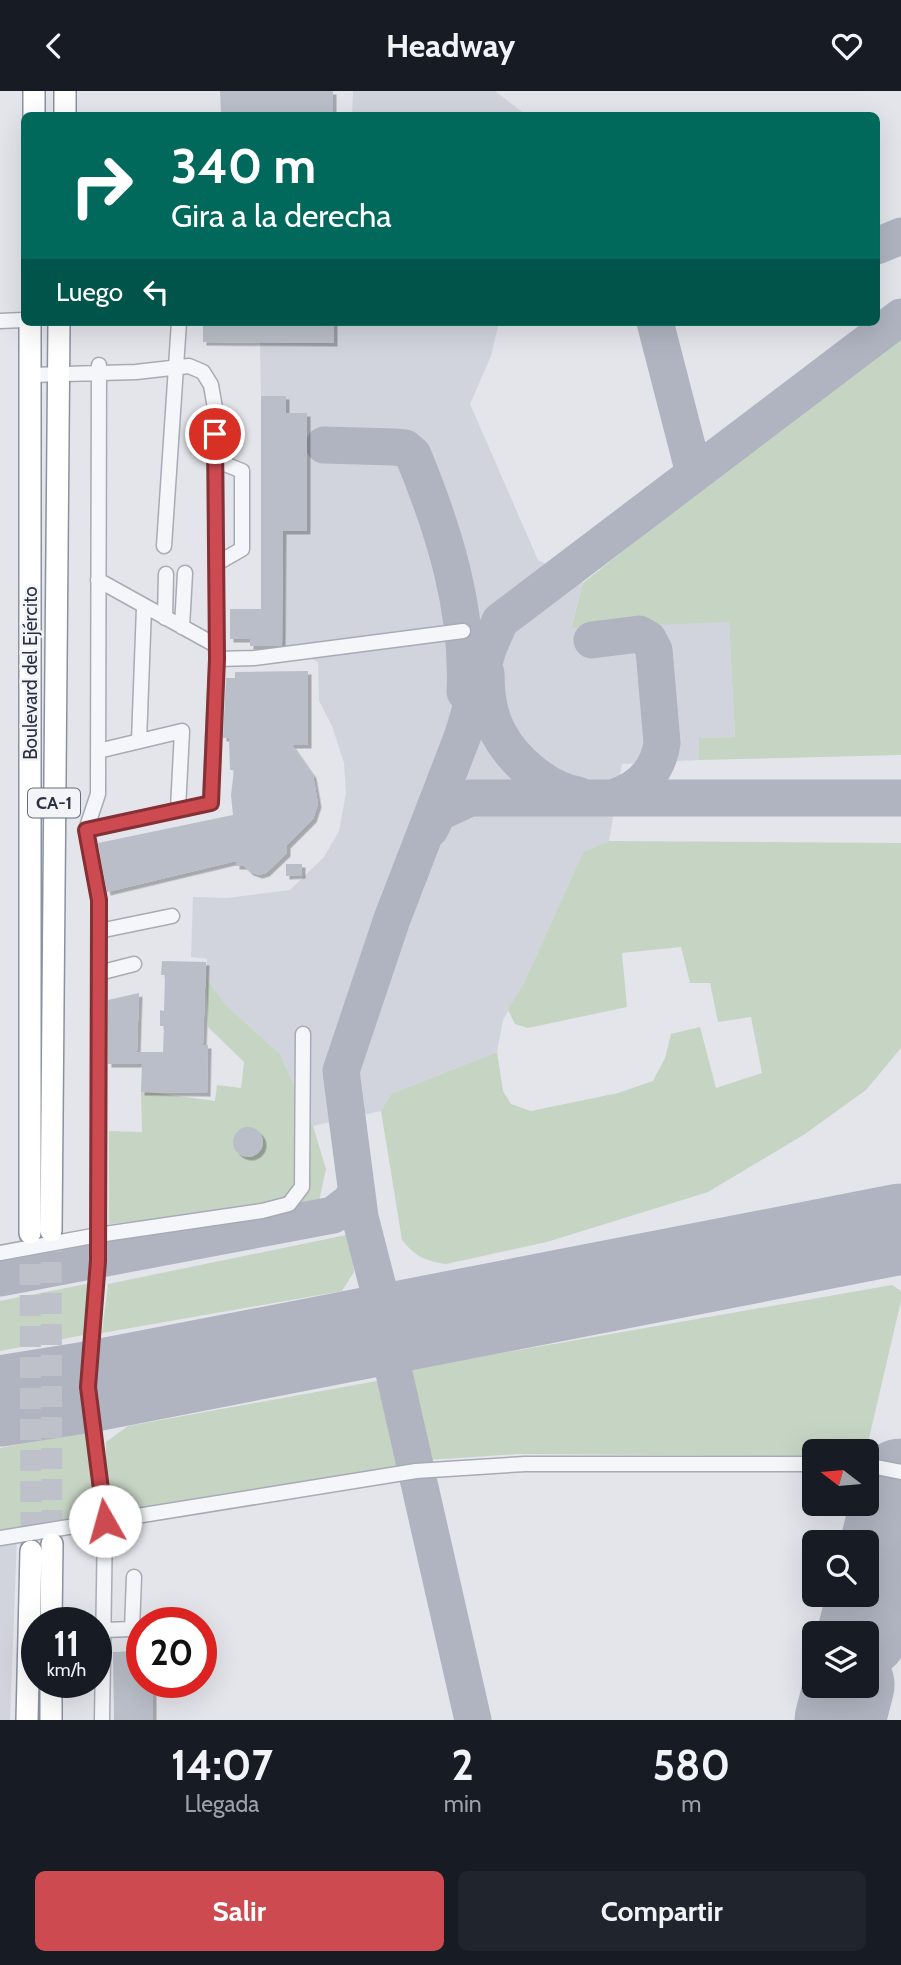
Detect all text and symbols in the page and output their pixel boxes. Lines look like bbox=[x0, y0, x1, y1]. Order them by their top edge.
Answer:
text: Headway bbox=[386, 26, 515, 65]
icon: back bbox=[35, 27, 73, 65]
icon: heart bbox=[828, 27, 866, 65]
text: 340 m bbox=[171, 136, 316, 195]
icon: right bbox=[56, 140, 147, 231]
text: Gira a la derecha bbox=[171, 196, 392, 235]
icon: left bbox=[137, 273, 175, 311]
text: Luego bbox=[56, 276, 123, 308]
pin bbox=[185, 404, 245, 464]
icon: arrive bbox=[196, 415, 234, 453]
street label: Boulevard del Ejército bbox=[19, 586, 42, 760]
road number: CA-1 bbox=[28, 789, 80, 817]
north arrow bbox=[802, 1439, 878, 1515]
map controls bbox=[802, 1439, 879, 1698]
position arrow bbox=[68, 1484, 142, 1558]
button: search bbox=[802, 1530, 879, 1607]
speed limit sign: 20 bbox=[126, 1607, 217, 1698]
button: layers bbox=[802, 1621, 879, 1698]
text: 11 bbox=[54, 1622, 79, 1665]
text: km/h bbox=[47, 1659, 86, 1681]
text: 14:07 bbox=[171, 1739, 273, 1791]
text: 2 bbox=[452, 1739, 474, 1791]
text: 580 bbox=[653, 1739, 730, 1791]
text: Llegada bbox=[184, 1790, 259, 1818]
text: min bbox=[444, 1790, 482, 1818]
text: m bbox=[681, 1790, 701, 1818]
button: Salir bbox=[35, 1871, 444, 1951]
button: Compartir bbox=[458, 1871, 866, 1951]

